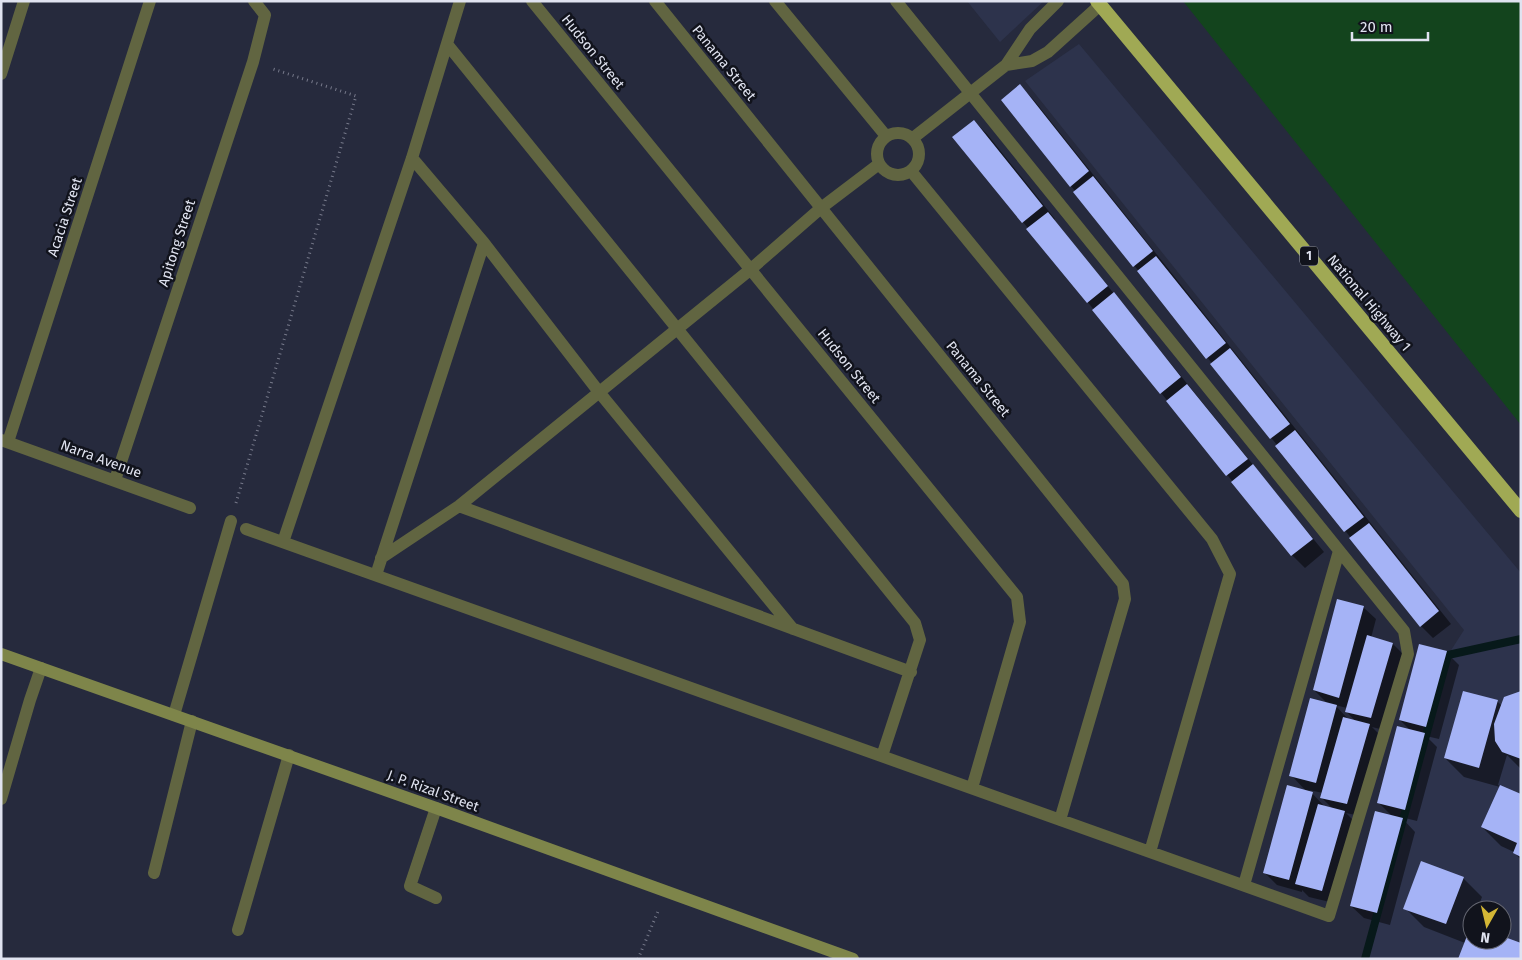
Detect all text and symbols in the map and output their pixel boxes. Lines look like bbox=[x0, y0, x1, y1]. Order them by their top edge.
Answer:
scale bar bbox=[1352, 10, 1428, 42]
street label: Hudson Street bbox=[558, 11, 629, 93]
text: 20 m bbox=[1360, 18, 1393, 36]
street label: Panama Street bbox=[688, 22, 760, 105]
street label: Acacia Street bbox=[44, 174, 86, 259]
street label: Apitong Street bbox=[155, 196, 199, 289]
road number: 1 bbox=[1300, 247, 1318, 266]
street label: National Highway 1 bbox=[1324, 251, 1414, 355]
street label: Hudson Street bbox=[814, 325, 885, 407]
street label: Panama Street bbox=[942, 338, 1014, 421]
street label: Narra Avenue bbox=[58, 436, 144, 482]
street label: J. P. Rizal Street bbox=[385, 767, 482, 816]
north arrow bbox=[1462, 900, 1512, 950]
text: N bbox=[1479, 928, 1491, 946]

